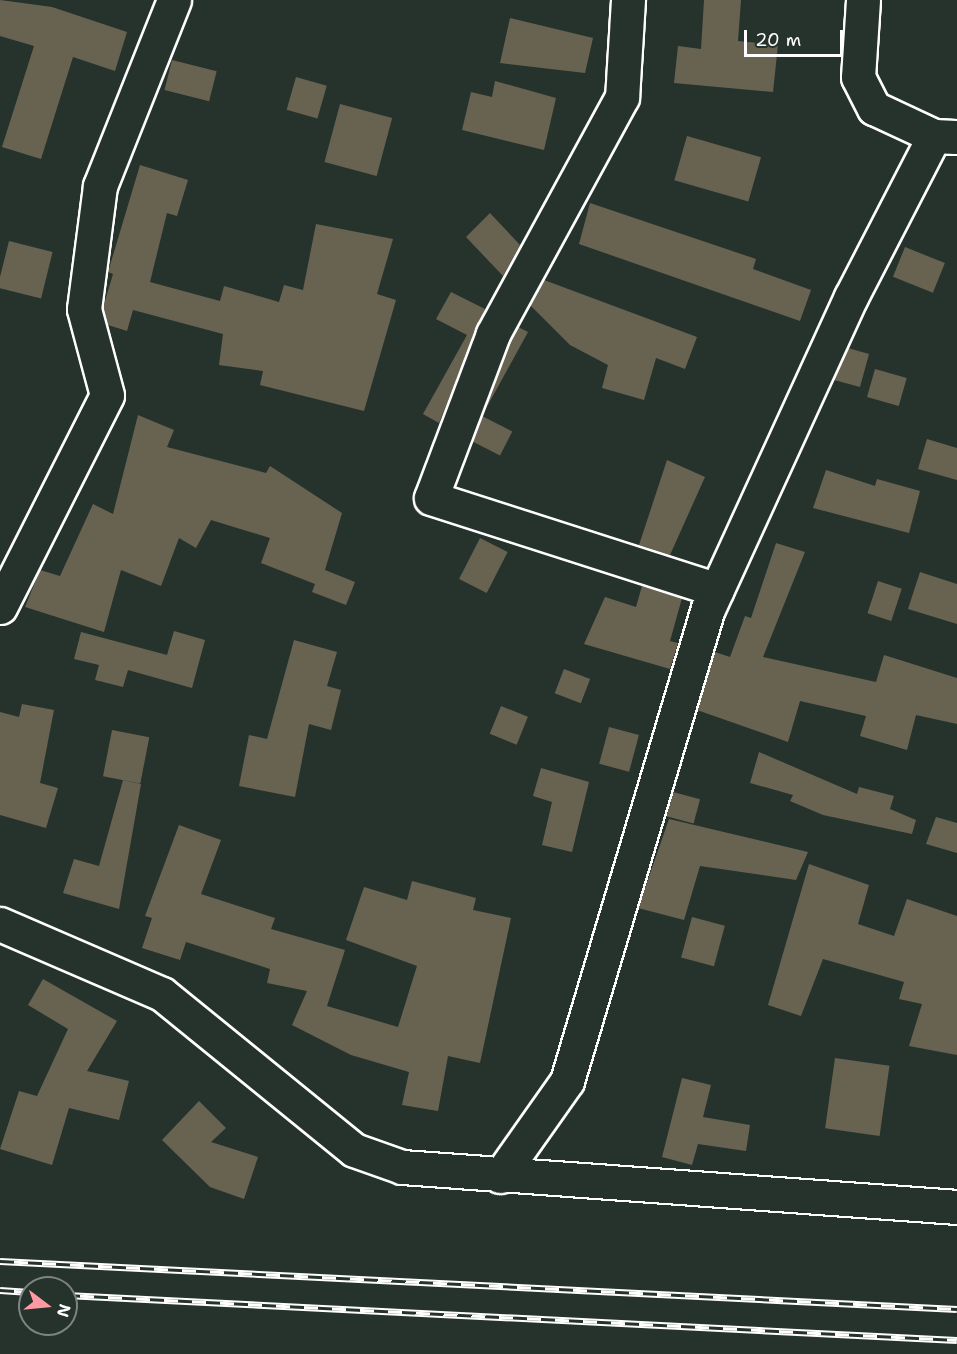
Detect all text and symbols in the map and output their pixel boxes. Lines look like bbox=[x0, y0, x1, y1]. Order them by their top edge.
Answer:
scale bar bbox=[747, 18, 846, 56]
text: 20 m bbox=[755, 28, 801, 52]
north arrow bbox=[18, 1276, 78, 1336]
text: N bbox=[52, 1302, 76, 1320]

